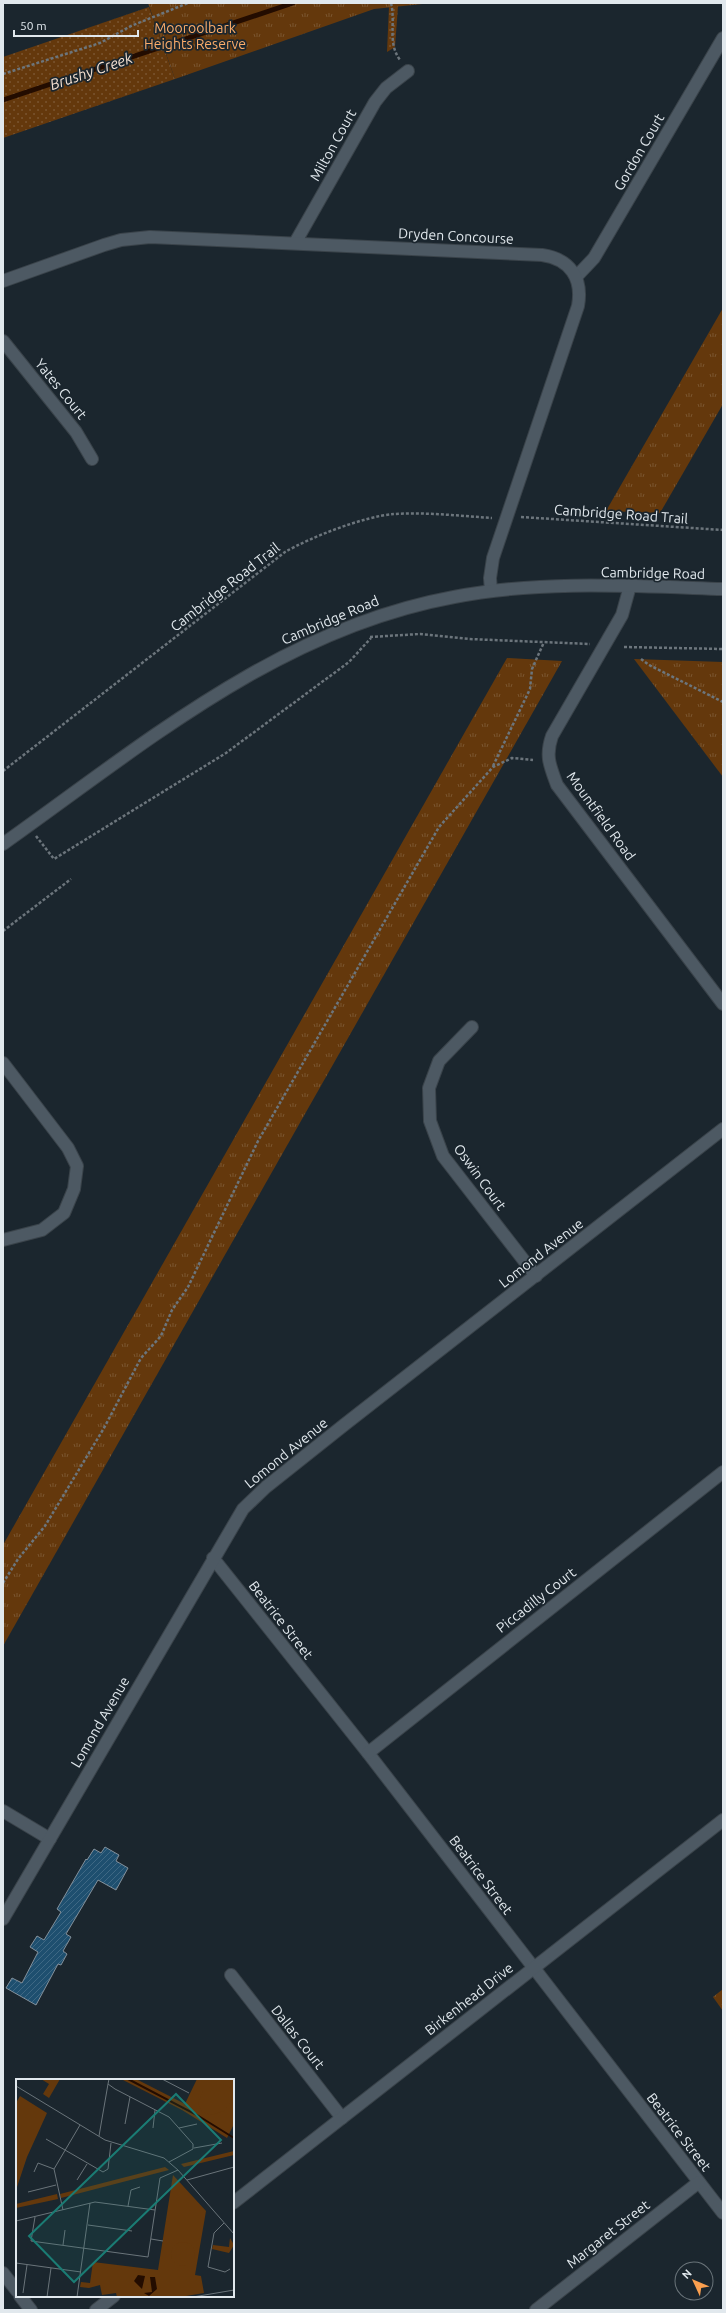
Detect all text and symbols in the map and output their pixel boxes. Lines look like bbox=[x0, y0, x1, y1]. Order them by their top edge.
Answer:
scale bar bbox=[14, 12, 138, 38]
text: 50 m bbox=[20, 19, 47, 32]
park label: Mooroolbark Heights Reserve bbox=[144, 20, 246, 52]
water label: Brushy Creek bbox=[48, 49, 135, 93]
street label: Milton Court bbox=[307, 106, 360, 184]
street label: Gordon Court bbox=[611, 110, 668, 193]
street label: Dryden Concourse bbox=[398, 225, 514, 247]
street label: Yates Court bbox=[32, 356, 90, 423]
street label: Cambridge Road Trail bbox=[553, 501, 689, 527]
street label: Cambridge Road Trail bbox=[167, 539, 283, 635]
street label: Cambridge Road bbox=[601, 564, 705, 582]
street label: Cambridge Road bbox=[279, 592, 381, 648]
street label: Mountfield Road bbox=[563, 769, 639, 863]
street label: Oswin Court bbox=[451, 1141, 510, 1214]
street label: Lomond Avenue bbox=[496, 1215, 586, 1291]
street label: Lomond Avenue bbox=[241, 1415, 331, 1491]
street label: Piccadilly Court bbox=[493, 1564, 579, 1636]
street label: Beatrice Street bbox=[246, 1578, 317, 1663]
street label: Lomond Avenue bbox=[68, 1674, 132, 1770]
street label: Beatrice Street bbox=[446, 1832, 516, 1918]
street label: Birkenhead Drive bbox=[422, 1960, 516, 2038]
street label: Dallas Court bbox=[268, 2002, 328, 2072]
inset map bbox=[16, 2079, 234, 2297]
street label: Beatrice Street bbox=[644, 2090, 715, 2175]
street label: Margaret Street bbox=[563, 2196, 653, 2271]
north arrow bbox=[674, 2261, 714, 2301]
text: N bbox=[680, 2267, 694, 2281]

